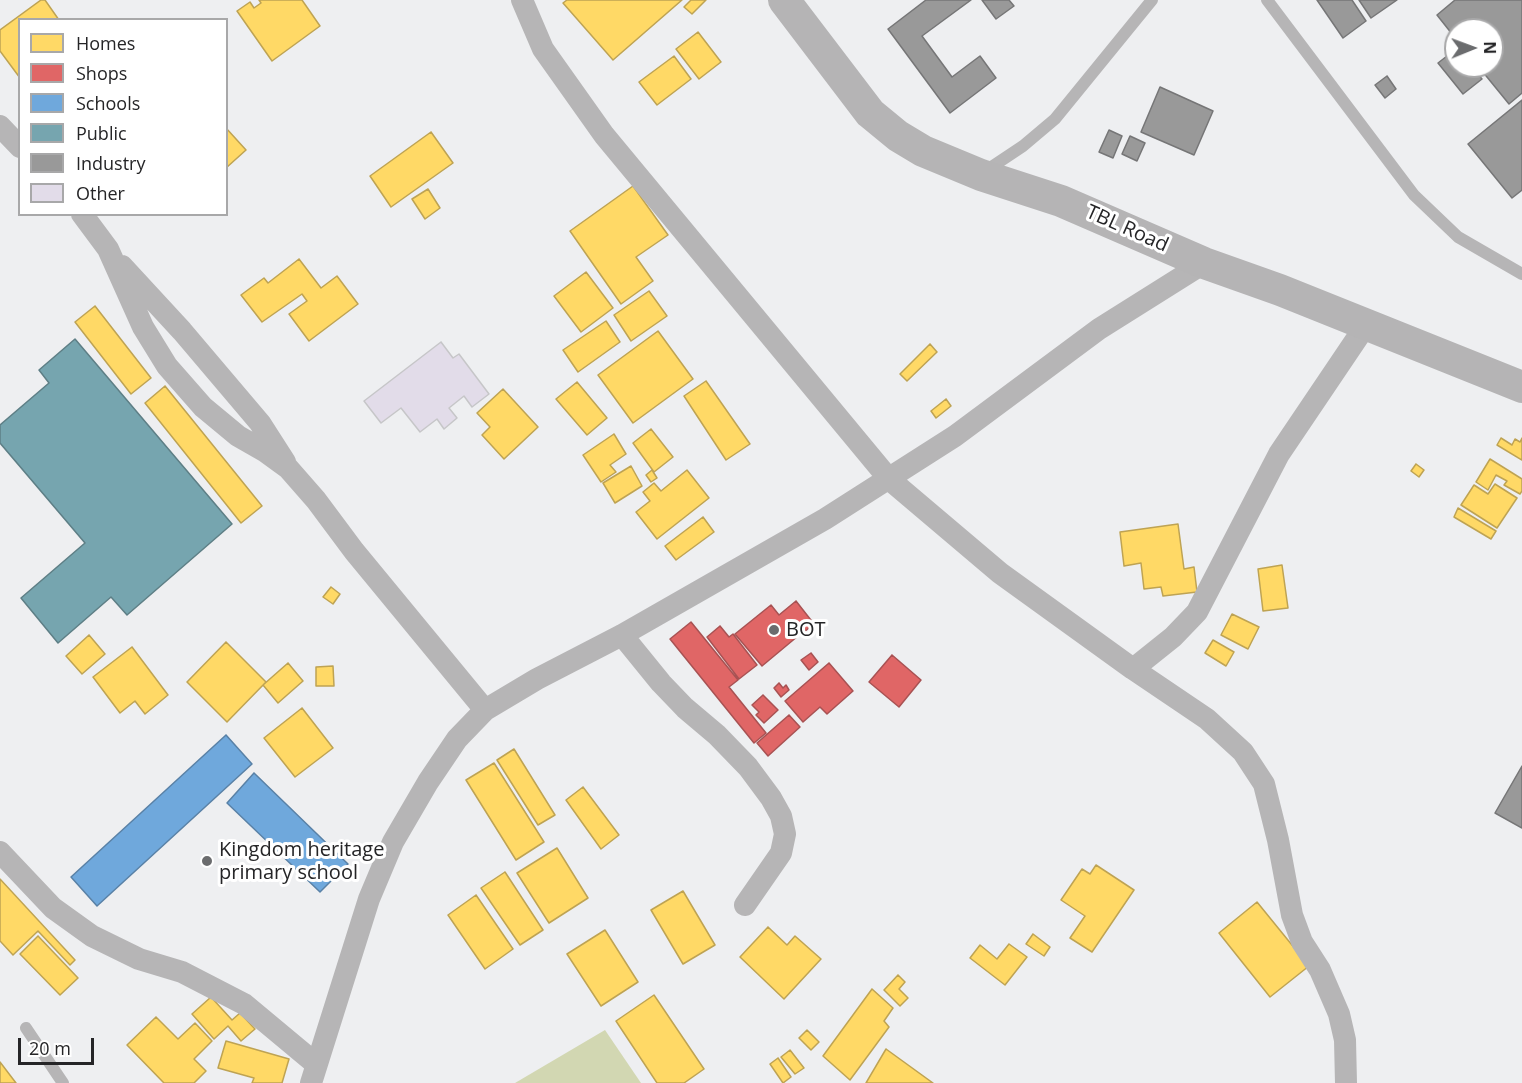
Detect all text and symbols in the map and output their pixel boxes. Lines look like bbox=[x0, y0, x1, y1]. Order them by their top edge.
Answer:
legend bbox=[18, 18, 228, 216]
north arrow bbox=[1444, 18, 1504, 78]
text: Homes bbox=[76, 31, 135, 55]
text: N bbox=[1479, 41, 1501, 54]
text: Shops bbox=[76, 61, 127, 85]
text: Schools bbox=[76, 91, 140, 115]
text: Public bbox=[76, 121, 127, 145]
text: Industry bbox=[76, 151, 146, 175]
text: Other bbox=[76, 181, 125, 205]
street label: TBL Road bbox=[1082, 200, 1172, 258]
place label: BOT bbox=[786, 618, 825, 642]
marker: BOT bbox=[767, 623, 781, 637]
place label: Kingdom heritage primary school bbox=[219, 838, 384, 885]
marker: Kingdom heritage primary school bbox=[200, 854, 214, 868]
scale bar bbox=[21, 1026, 98, 1064]
text: 20 m bbox=[29, 1036, 71, 1060]

